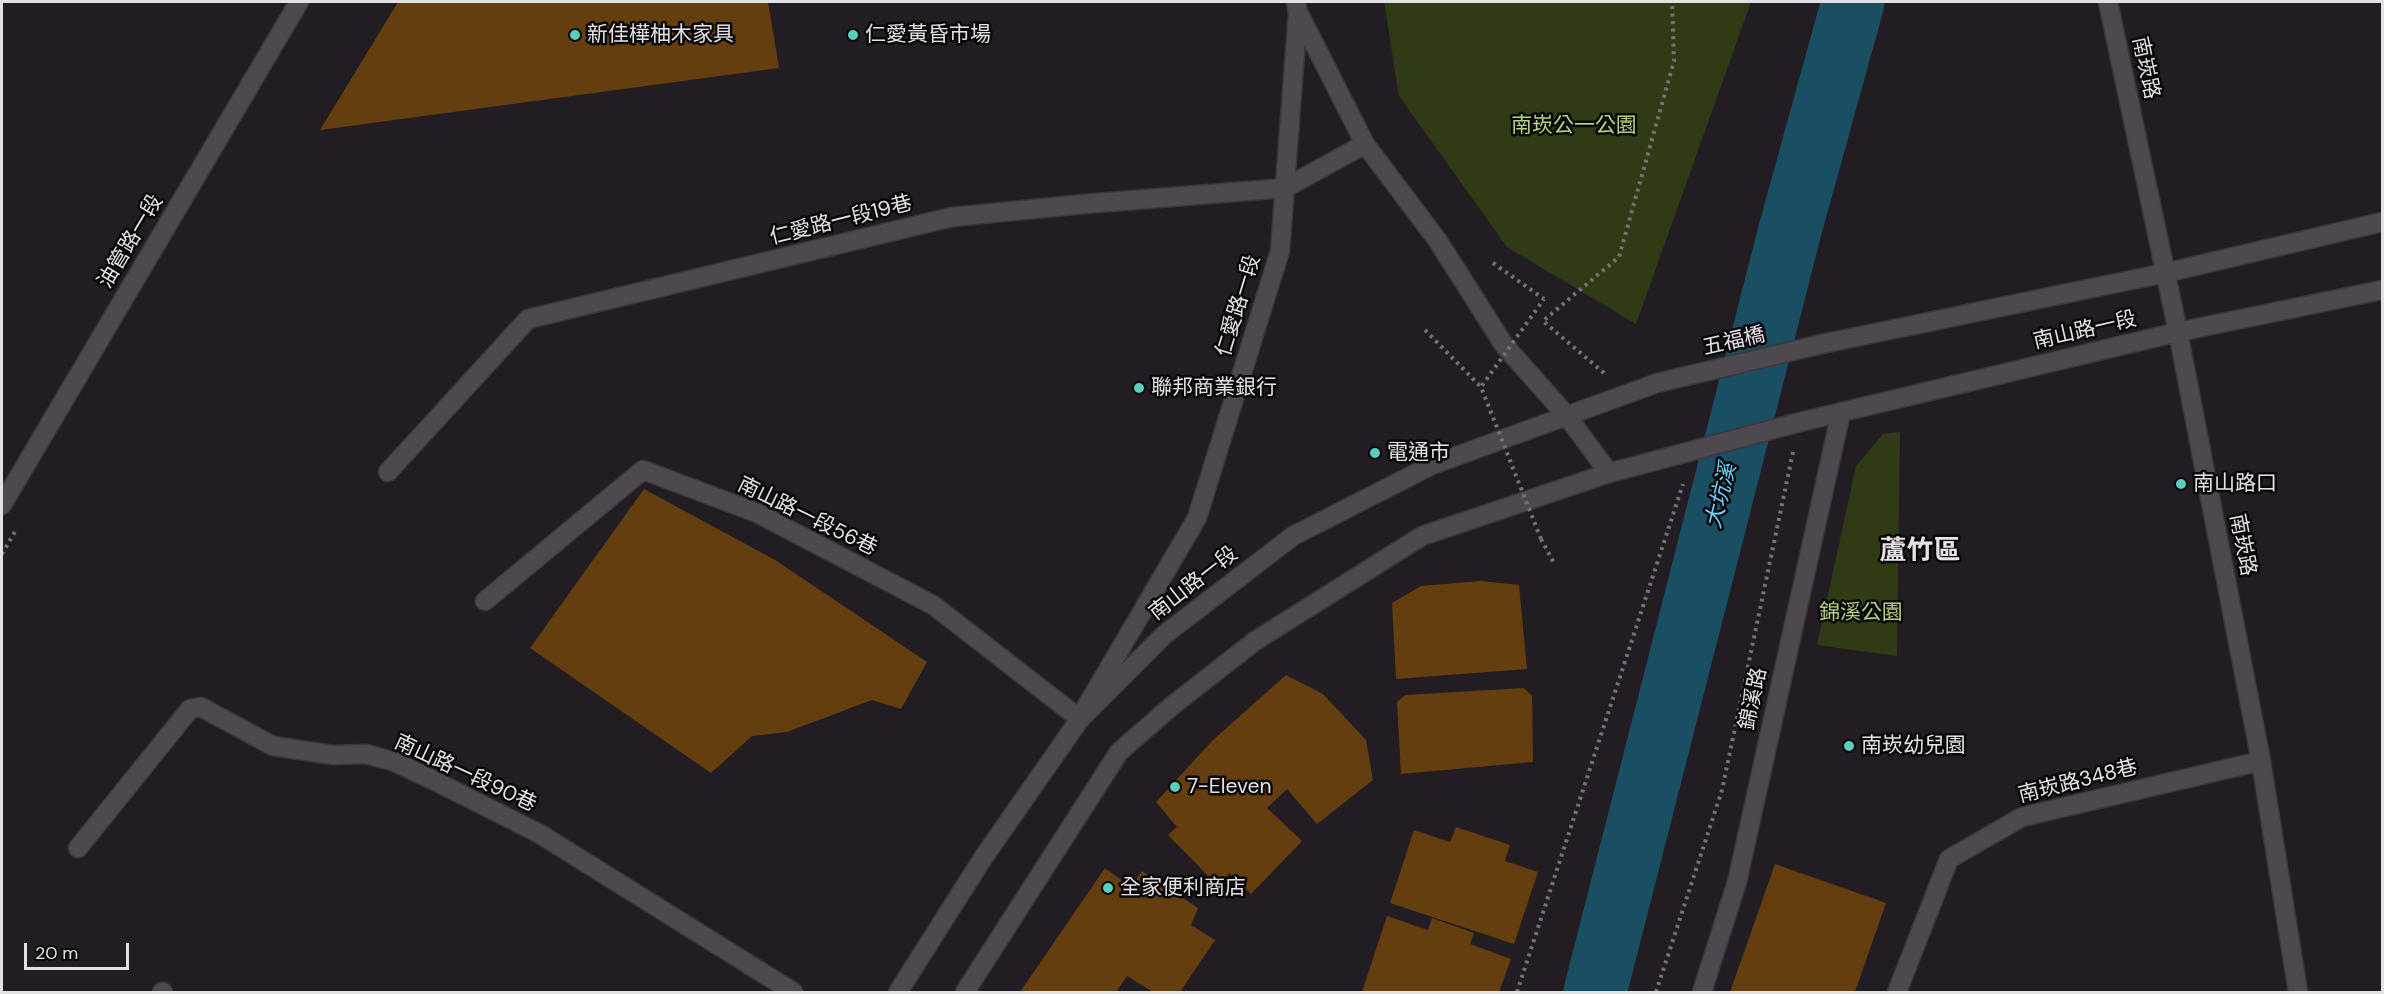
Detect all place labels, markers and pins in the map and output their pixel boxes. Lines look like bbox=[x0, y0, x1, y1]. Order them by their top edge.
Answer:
place label: 新佳樺柚木家具 bbox=[587, 22, 734, 48]
place label: 仁愛黃昏市場 bbox=[865, 22, 991, 48]
marker: 新佳樺柚木家具 bbox=[568, 28, 582, 42]
marker: 仁愛黃昏市場 bbox=[846, 28, 860, 42]
place label: 聯邦商業銀行 bbox=[1151, 375, 1277, 401]
marker: 聯邦商業銀行 bbox=[1132, 381, 1146, 395]
place label: 電通市 bbox=[1387, 440, 1450, 466]
marker: 電通市 bbox=[1368, 446, 1382, 460]
place label: 南山路口 bbox=[2193, 471, 2277, 497]
marker: 南山路口 bbox=[2174, 477, 2188, 491]
place label: 南崁幼兒園 bbox=[1861, 733, 1966, 759]
marker: 南崁幼兒園 bbox=[1842, 739, 1856, 753]
place label: 7-Eleven bbox=[1187, 774, 1271, 800]
marker: 7-Eleven bbox=[1168, 780, 1182, 794]
place label: 全家便利商店 bbox=[1120, 875, 1246, 901]
marker: 全家便利商店 bbox=[1101, 881, 1115, 895]

